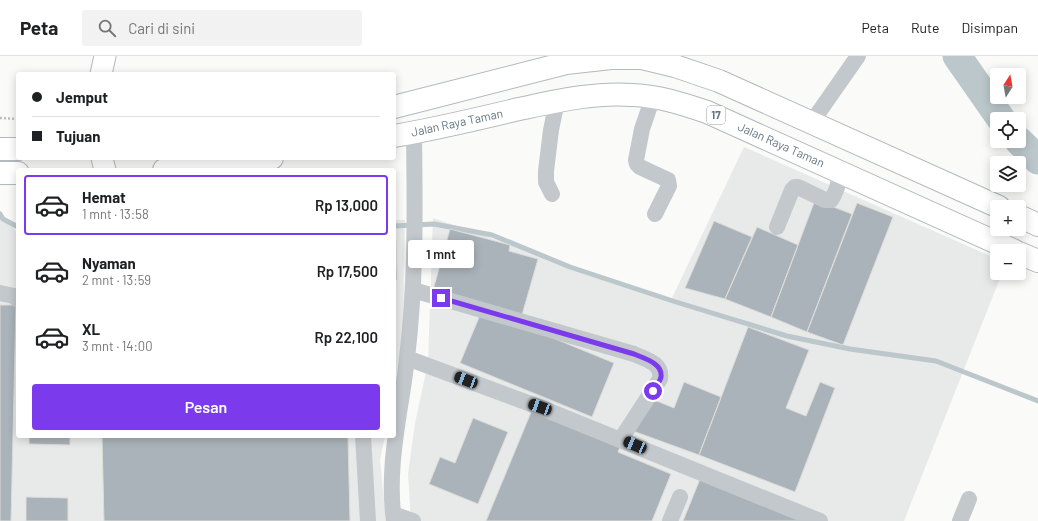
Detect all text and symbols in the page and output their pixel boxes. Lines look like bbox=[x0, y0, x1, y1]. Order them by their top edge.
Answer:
search box bbox=[82, 10, 362, 46]
text: Peta bbox=[20, 16, 58, 39]
icon: search bbox=[96, 17, 118, 39]
text: Cari di sini bbox=[128, 19, 195, 37]
text: Peta bbox=[861, 19, 889, 36]
text: Rute bbox=[911, 19, 939, 36]
text: Disimpan bbox=[961, 19, 1018, 36]
north arrow bbox=[990, 68, 1026, 104]
map controls bbox=[990, 68, 1026, 280]
text: Jemput bbox=[56, 88, 108, 106]
street label: Jalan Raya Taman bbox=[410, 105, 504, 139]
road number: 17 bbox=[707, 106, 725, 124]
button: locate bbox=[990, 112, 1026, 148]
street label: Jalan Raya Taman bbox=[736, 119, 827, 169]
text: Tujuan bbox=[56, 127, 100, 145]
button: layers bbox=[990, 156, 1026, 192]
icon: car bbox=[34, 187, 70, 223]
text: Hemat bbox=[82, 188, 126, 206]
text: Rp 13,000 bbox=[315, 196, 378, 214]
button: + bbox=[990, 200, 1026, 236]
text: 1 mnt · 13:58 bbox=[82, 206, 149, 222]
callout: 1 mnt bbox=[408, 240, 474, 268]
button: − bbox=[990, 244, 1026, 280]
text: 1 mnt bbox=[426, 246, 456, 262]
icon: car bbox=[34, 253, 70, 289]
text: Nyaman bbox=[82, 254, 136, 272]
text: Rp 17,500 bbox=[317, 262, 378, 280]
text: 2 mnt · 13:59 bbox=[82, 272, 151, 288]
route end bbox=[432, 289, 450, 307]
icon: car bbox=[34, 319, 70, 355]
text: XL bbox=[82, 320, 100, 338]
text: Rp 22,100 bbox=[315, 328, 378, 346]
text: 3 mnt · 14:00 bbox=[82, 338, 153, 354]
car bbox=[453, 370, 479, 390]
route start bbox=[644, 382, 662, 400]
button: Pesan bbox=[32, 384, 380, 430]
car bbox=[527, 397, 553, 417]
car bbox=[622, 435, 648, 455]

